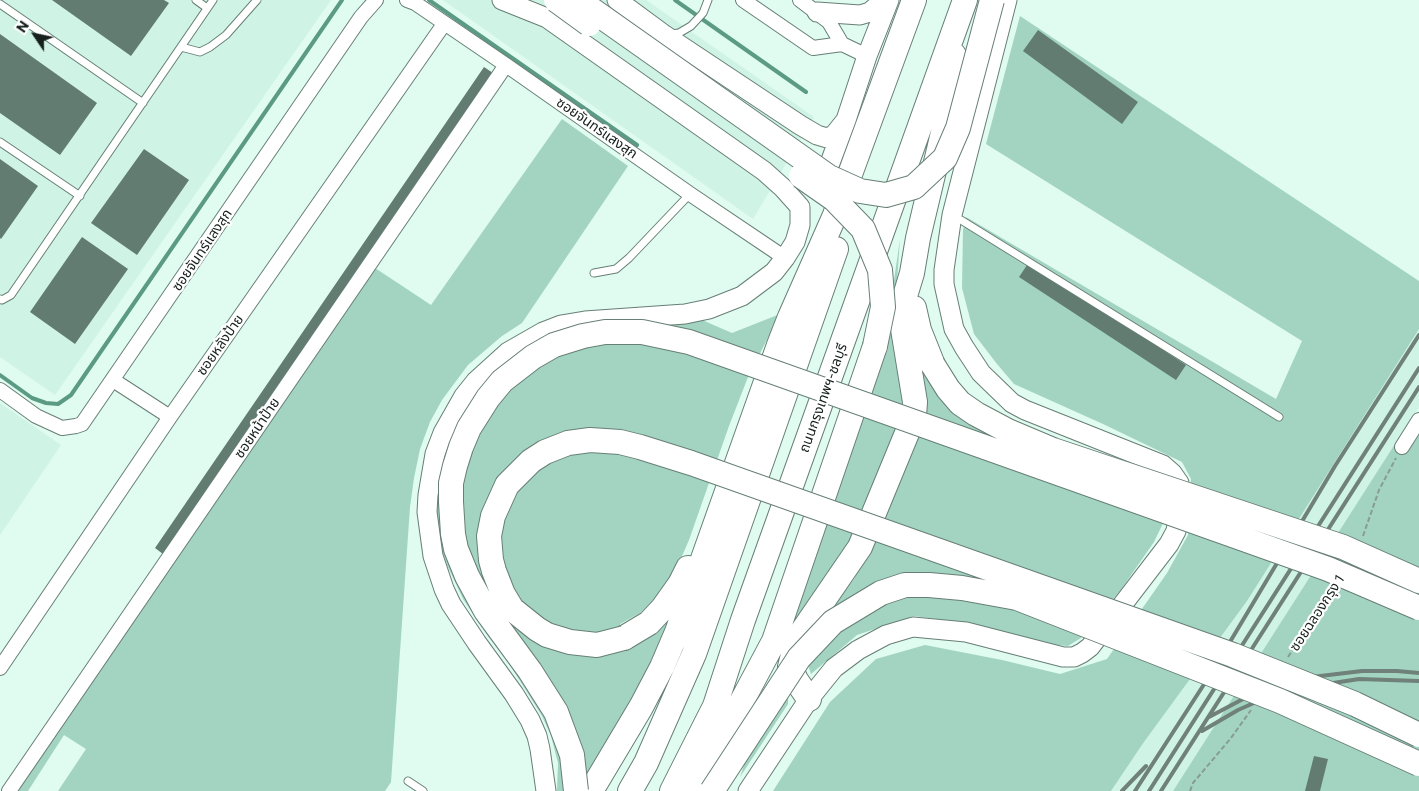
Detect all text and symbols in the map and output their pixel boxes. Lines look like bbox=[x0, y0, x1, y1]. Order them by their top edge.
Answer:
north arrow bbox=[10, 10, 60, 60]
text: N bbox=[12, 17, 32, 35]
street label: ซอยจันทร์แสงสุก bbox=[553, 94, 641, 162]
street label: ซอยจันทร์แสงสุก bbox=[168, 206, 236, 294]
street label: ซอยหลังป้าย bbox=[193, 311, 247, 379]
street label: ถนนกรุงเทพฯ-ชลบุรี bbox=[795, 341, 851, 455]
street label: ซอยหน้าป้าย bbox=[231, 395, 283, 461]
street label: ซอยฉลองกรุง 1 bbox=[1286, 572, 1348, 654]

